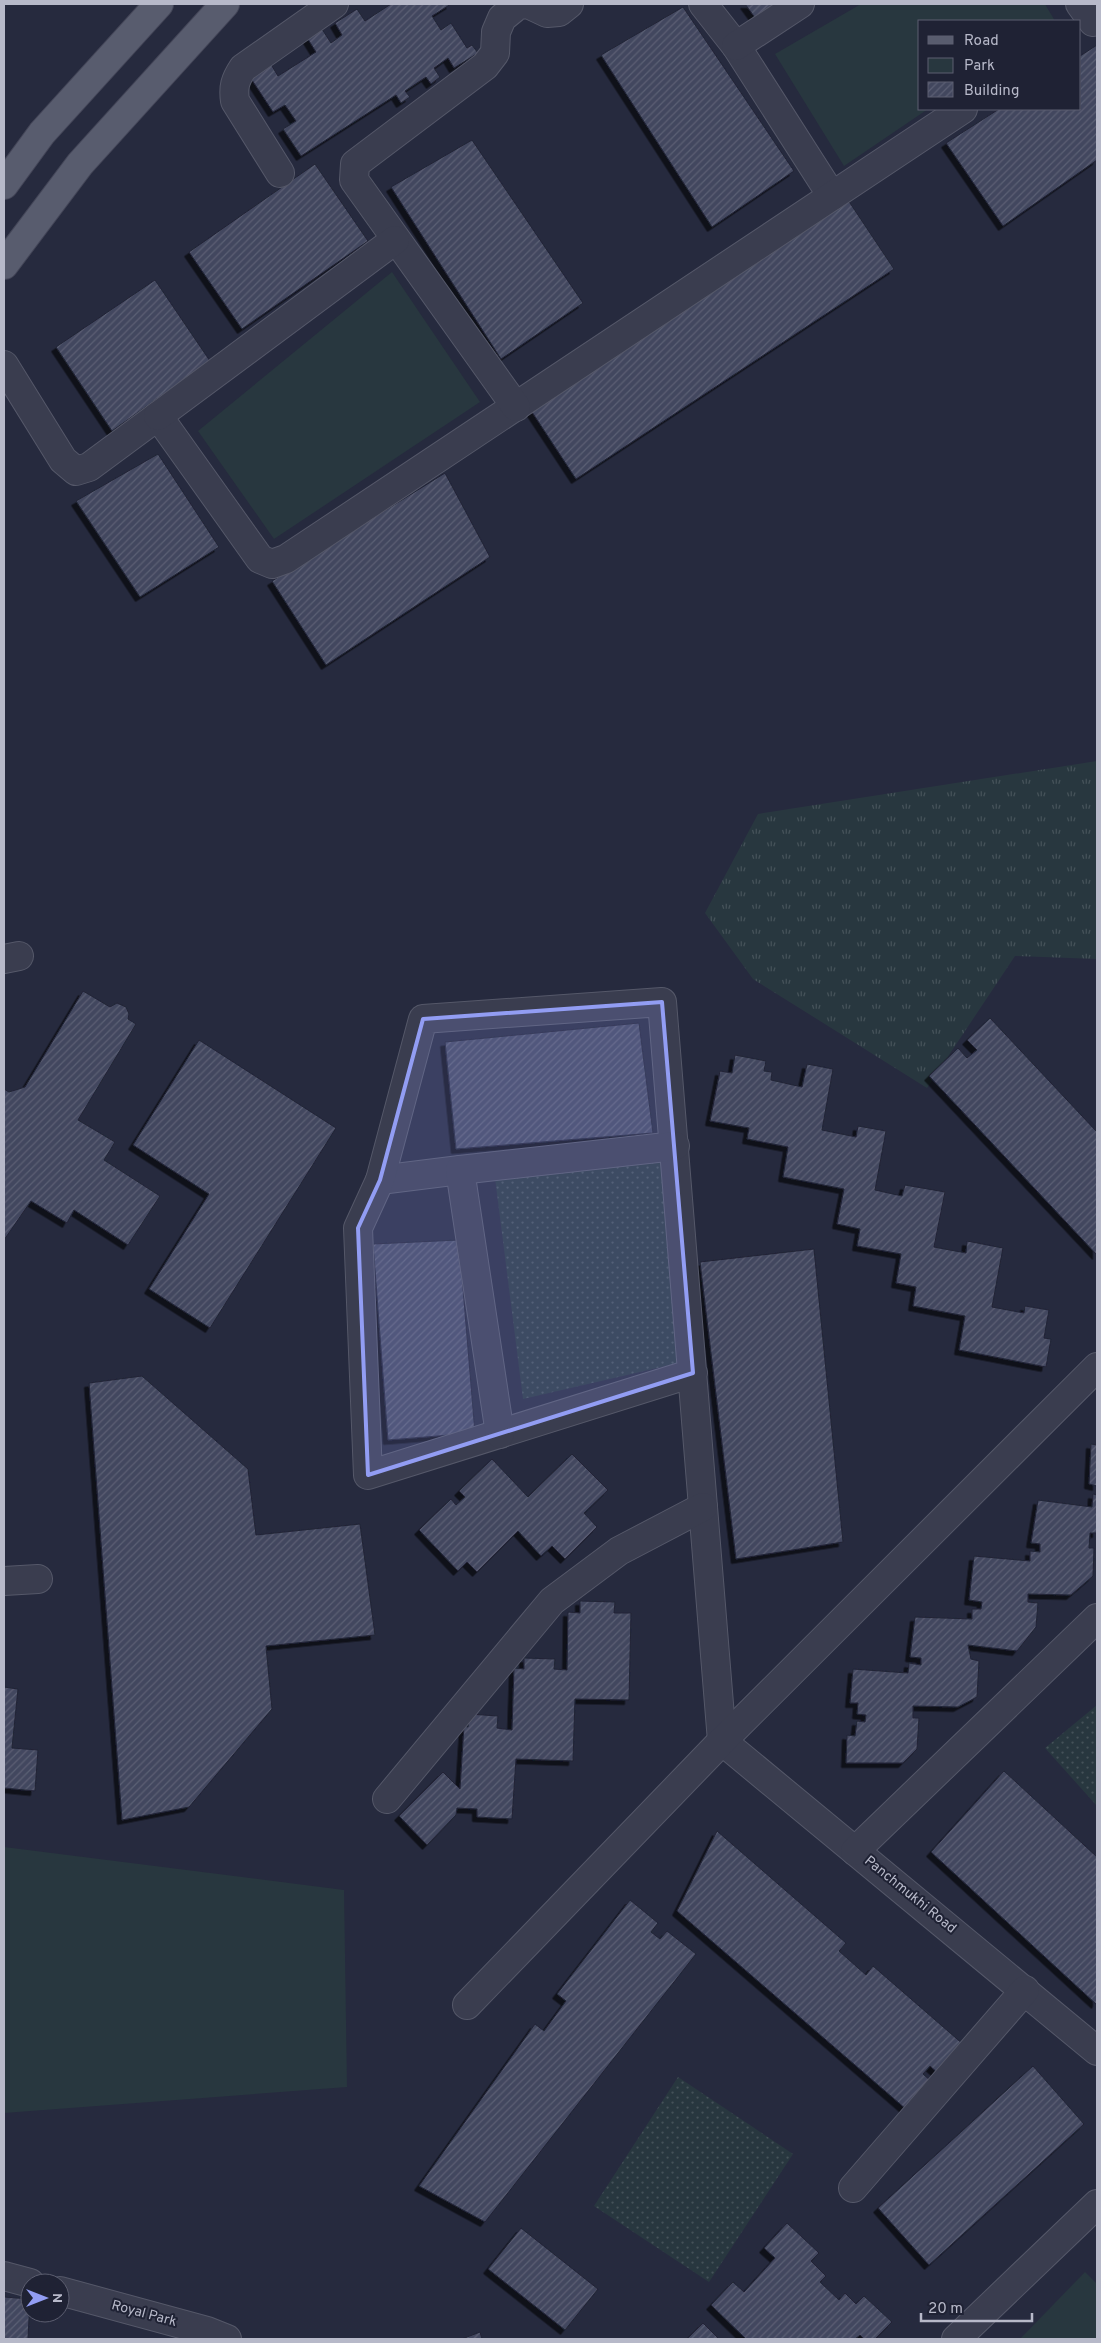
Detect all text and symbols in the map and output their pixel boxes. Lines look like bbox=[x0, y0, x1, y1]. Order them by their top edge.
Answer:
legend bbox=[918, 20, 1081, 110]
text: Road bbox=[964, 32, 999, 51]
text: Park bbox=[964, 57, 995, 76]
text: Building bbox=[964, 82, 1019, 101]
street label: Panchmukhi Road bbox=[861, 1853, 959, 1937]
north arrow bbox=[20, 2273, 70, 2323]
scale bar bbox=[921, 2290, 1032, 2322]
text: N bbox=[48, 2293, 65, 2303]
street label: Royal Park bbox=[109, 2297, 179, 2331]
text: 20 m bbox=[928, 2300, 963, 2319]

